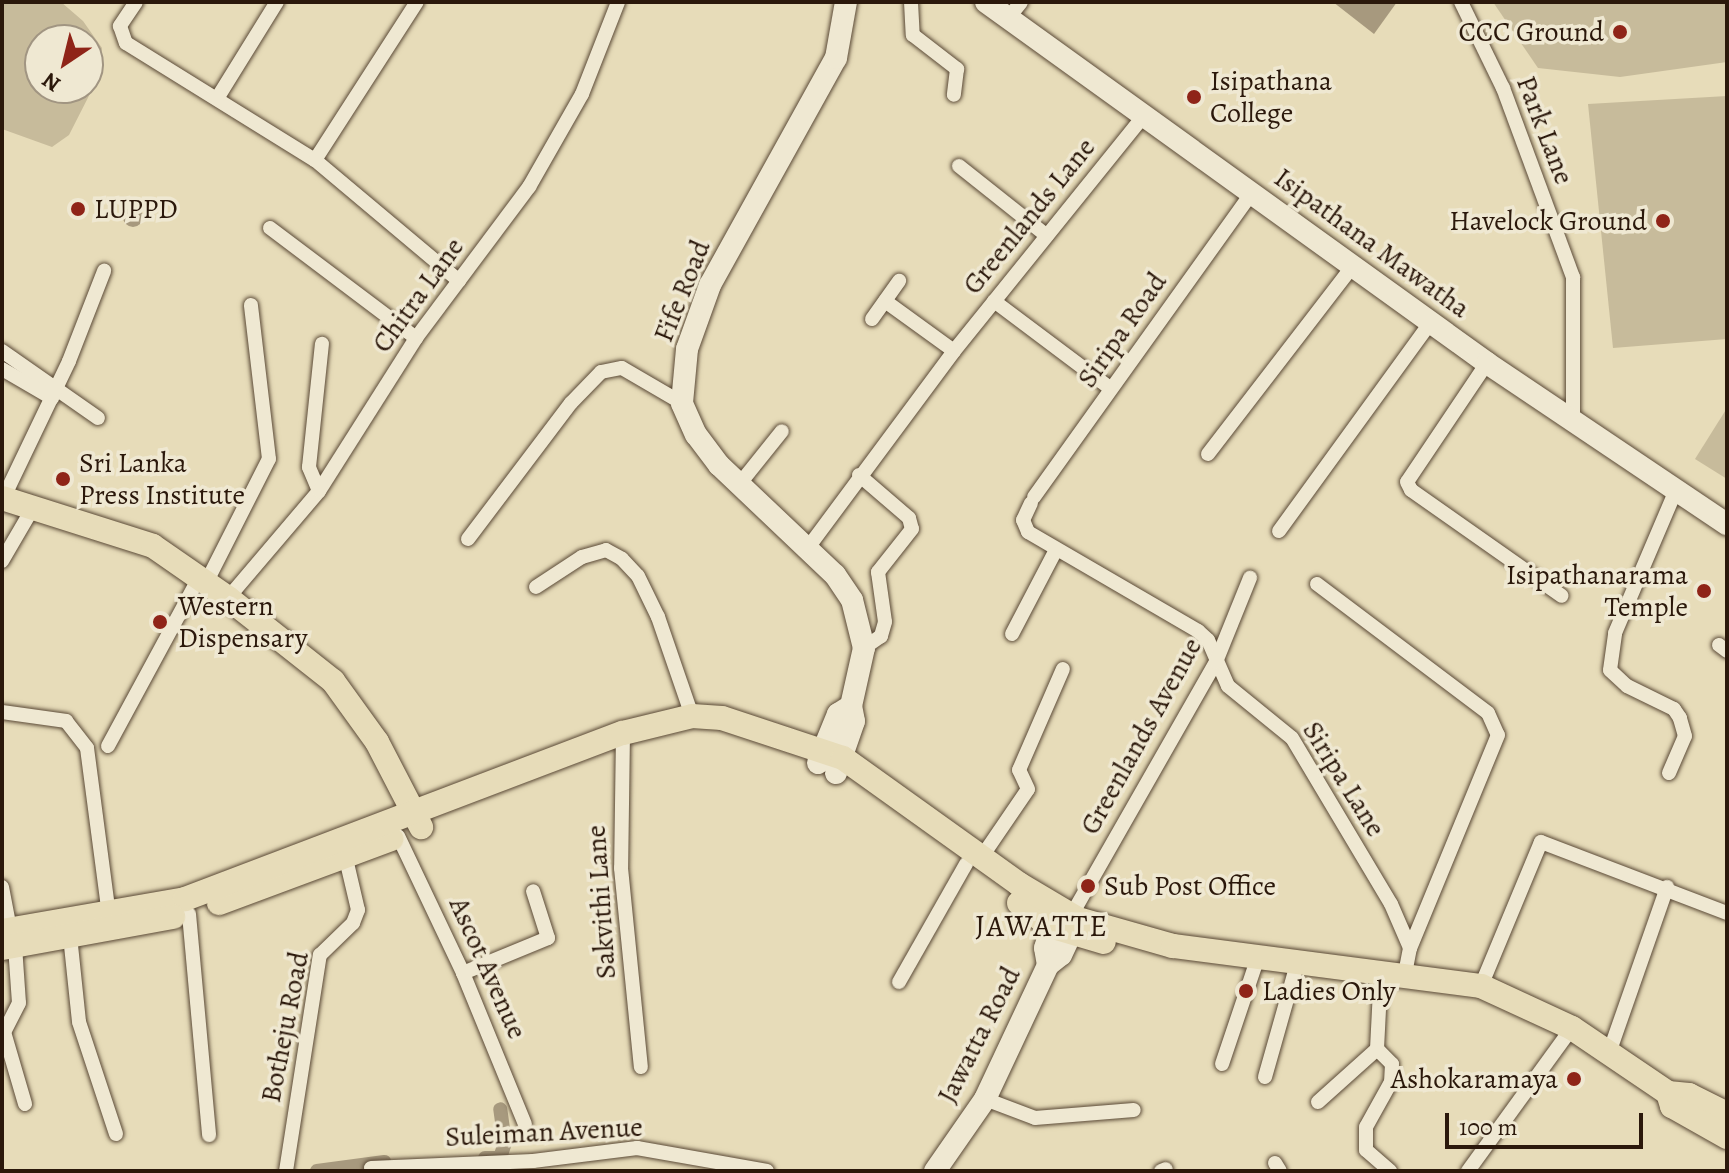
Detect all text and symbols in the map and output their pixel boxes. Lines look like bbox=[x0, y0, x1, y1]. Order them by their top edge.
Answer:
place label: CCC Ground bbox=[1459, 15, 1604, 49]
marker: CCC Ground bbox=[1611, 23, 1629, 41]
north arrow bbox=[24, 24, 104, 104]
place label: Isipathana College bbox=[1210, 64, 1332, 130]
text: N bbox=[36, 65, 67, 99]
street label: Park Lane bbox=[1509, 71, 1581, 189]
marker: Isipathana College bbox=[1185, 88, 1203, 106]
street label: Greenlands Lane bbox=[956, 131, 1102, 301]
street label: Isipathana Mawatha bbox=[1268, 161, 1476, 325]
place label: LUPPD bbox=[94, 192, 178, 226]
marker: LUPPD bbox=[69, 200, 87, 218]
place label: Havelock Ground bbox=[1449, 204, 1647, 238]
marker: Havelock Ground bbox=[1654, 212, 1672, 230]
street label: Chitra Lane bbox=[365, 231, 471, 359]
street label: Fife Road bbox=[646, 235, 718, 347]
street label: Siripa Road bbox=[1070, 266, 1174, 394]
place label: Sri Lanka Press Institute bbox=[79, 446, 245, 512]
marker: Sri Lanka Press Institute bbox=[54, 470, 72, 488]
place label: Isipathanarama Temple bbox=[1506, 558, 1688, 624]
marker: Isipathanarama Temple bbox=[1695, 582, 1713, 600]
place label: Western Dispensary bbox=[178, 589, 307, 655]
marker: Western Dispensary bbox=[149, 611, 171, 633]
street label: Greenlands Avenue bbox=[1073, 632, 1209, 840]
street label: Siripa Lane bbox=[1295, 715, 1393, 843]
street label: Sakvithi Lane bbox=[579, 824, 623, 980]
place label: Sub Post Office bbox=[1104, 869, 1276, 903]
marker: Sub Post Office bbox=[1079, 877, 1097, 895]
street label: Ascot Avenue bbox=[442, 892, 534, 1044]
district label: JAWATTE bbox=[975, 908, 1109, 944]
street label: Botheju Road bbox=[254, 949, 316, 1105]
street label: Jawatta Road bbox=[930, 961, 1028, 1109]
place label: Ladies Only bbox=[1262, 974, 1396, 1008]
marker: Ladies Only bbox=[1237, 982, 1255, 1000]
place label: Ashokaramaya bbox=[1391, 1062, 1558, 1096]
marker: Ashokaramaya bbox=[1565, 1070, 1583, 1088]
scale bar bbox=[1449, 1097, 1647, 1147]
street label: Suleiman Avenue bbox=[444, 1110, 644, 1154]
text: 100 m bbox=[1459, 1111, 1518, 1143]

